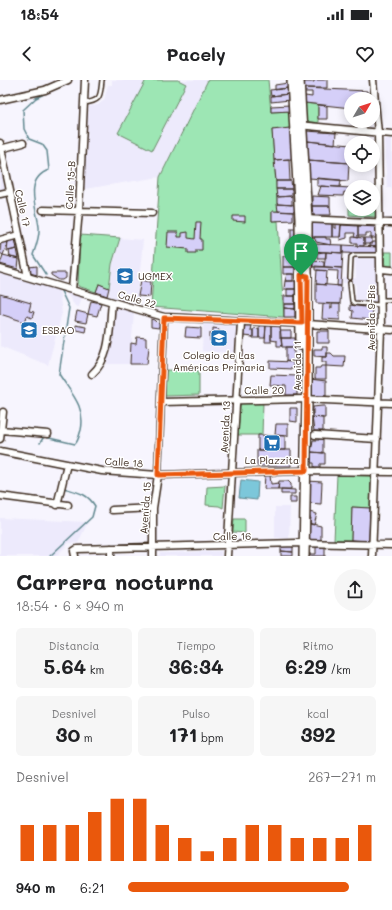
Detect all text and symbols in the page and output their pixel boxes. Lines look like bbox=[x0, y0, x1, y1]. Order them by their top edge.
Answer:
text: 18:54 bbox=[20, 4, 59, 24]
text: Pacely bbox=[166, 42, 226, 66]
icon: back bbox=[16, 43, 38, 65]
icon: heart bbox=[354, 43, 376, 65]
north arrow bbox=[344, 92, 380, 128]
map controls bbox=[344, 92, 380, 216]
button: locate bbox=[344, 136, 380, 172]
street label: Calle 15-B bbox=[62, 160, 78, 210]
button: layers bbox=[344, 180, 380, 216]
street label: Calle 17 bbox=[12, 188, 34, 228]
pin bbox=[284, 234, 318, 275]
icon: arrive bbox=[290, 240, 312, 262]
school or university icon: UGMEX bbox=[115, 266, 135, 286]
place label: UGMEX bbox=[138, 269, 173, 283]
street label: Avenida 9-Bis bbox=[364, 285, 378, 351]
street label: Calle 22 bbox=[116, 287, 158, 311]
school or university icon: ESBAO bbox=[19, 320, 39, 340]
place label: ESBAO bbox=[42, 323, 74, 337]
school or university icon: Colegio de Las Américas Primaria bbox=[209, 328, 229, 348]
street label: Avenida 11 bbox=[290, 341, 304, 391]
place label: Colegio de Las Américas Primaria bbox=[173, 348, 265, 374]
street label: Calle 20 bbox=[244, 383, 284, 397]
street label: Avenida 13 bbox=[217, 400, 233, 453]
supermarket icon: La Plazzita bbox=[262, 433, 282, 453]
place label: La Plazzita bbox=[245, 453, 299, 467]
street label: Calle 18 bbox=[104, 454, 144, 470]
street label: Avenida 15 bbox=[136, 481, 154, 534]
street label: Calle 16 bbox=[213, 529, 251, 543]
text: Carrera nocturna bbox=[16, 567, 214, 596]
button: share bbox=[334, 569, 376, 611]
text: 18:54 · 6 × 940 m bbox=[16, 597, 124, 614]
text: Distancia bbox=[49, 638, 99, 653]
text: Tiempo bbox=[177, 638, 215, 653]
text: Ritmo bbox=[303, 638, 333, 653]
text: 5.64 bbox=[44, 653, 86, 679]
text: 36:34 bbox=[168, 653, 224, 679]
text: 6:29 bbox=[285, 653, 327, 679]
text: km bbox=[86, 662, 104, 677]
text: /km bbox=[327, 662, 351, 677]
text: Desnivel bbox=[52, 706, 96, 721]
text: Pulso bbox=[182, 706, 210, 721]
text: kcal bbox=[307, 706, 329, 721]
text: 30 bbox=[55, 721, 80, 747]
text: 171 bbox=[169, 721, 197, 747]
text: 392 bbox=[300, 721, 336, 747]
text: m bbox=[80, 730, 93, 745]
text: bpm bbox=[197, 730, 223, 745]
text: Desnivel bbox=[16, 768, 69, 785]
text: 267–271 m bbox=[308, 768, 376, 785]
text: 940 m bbox=[16, 879, 55, 896]
text: 6:21 bbox=[80, 879, 105, 896]

